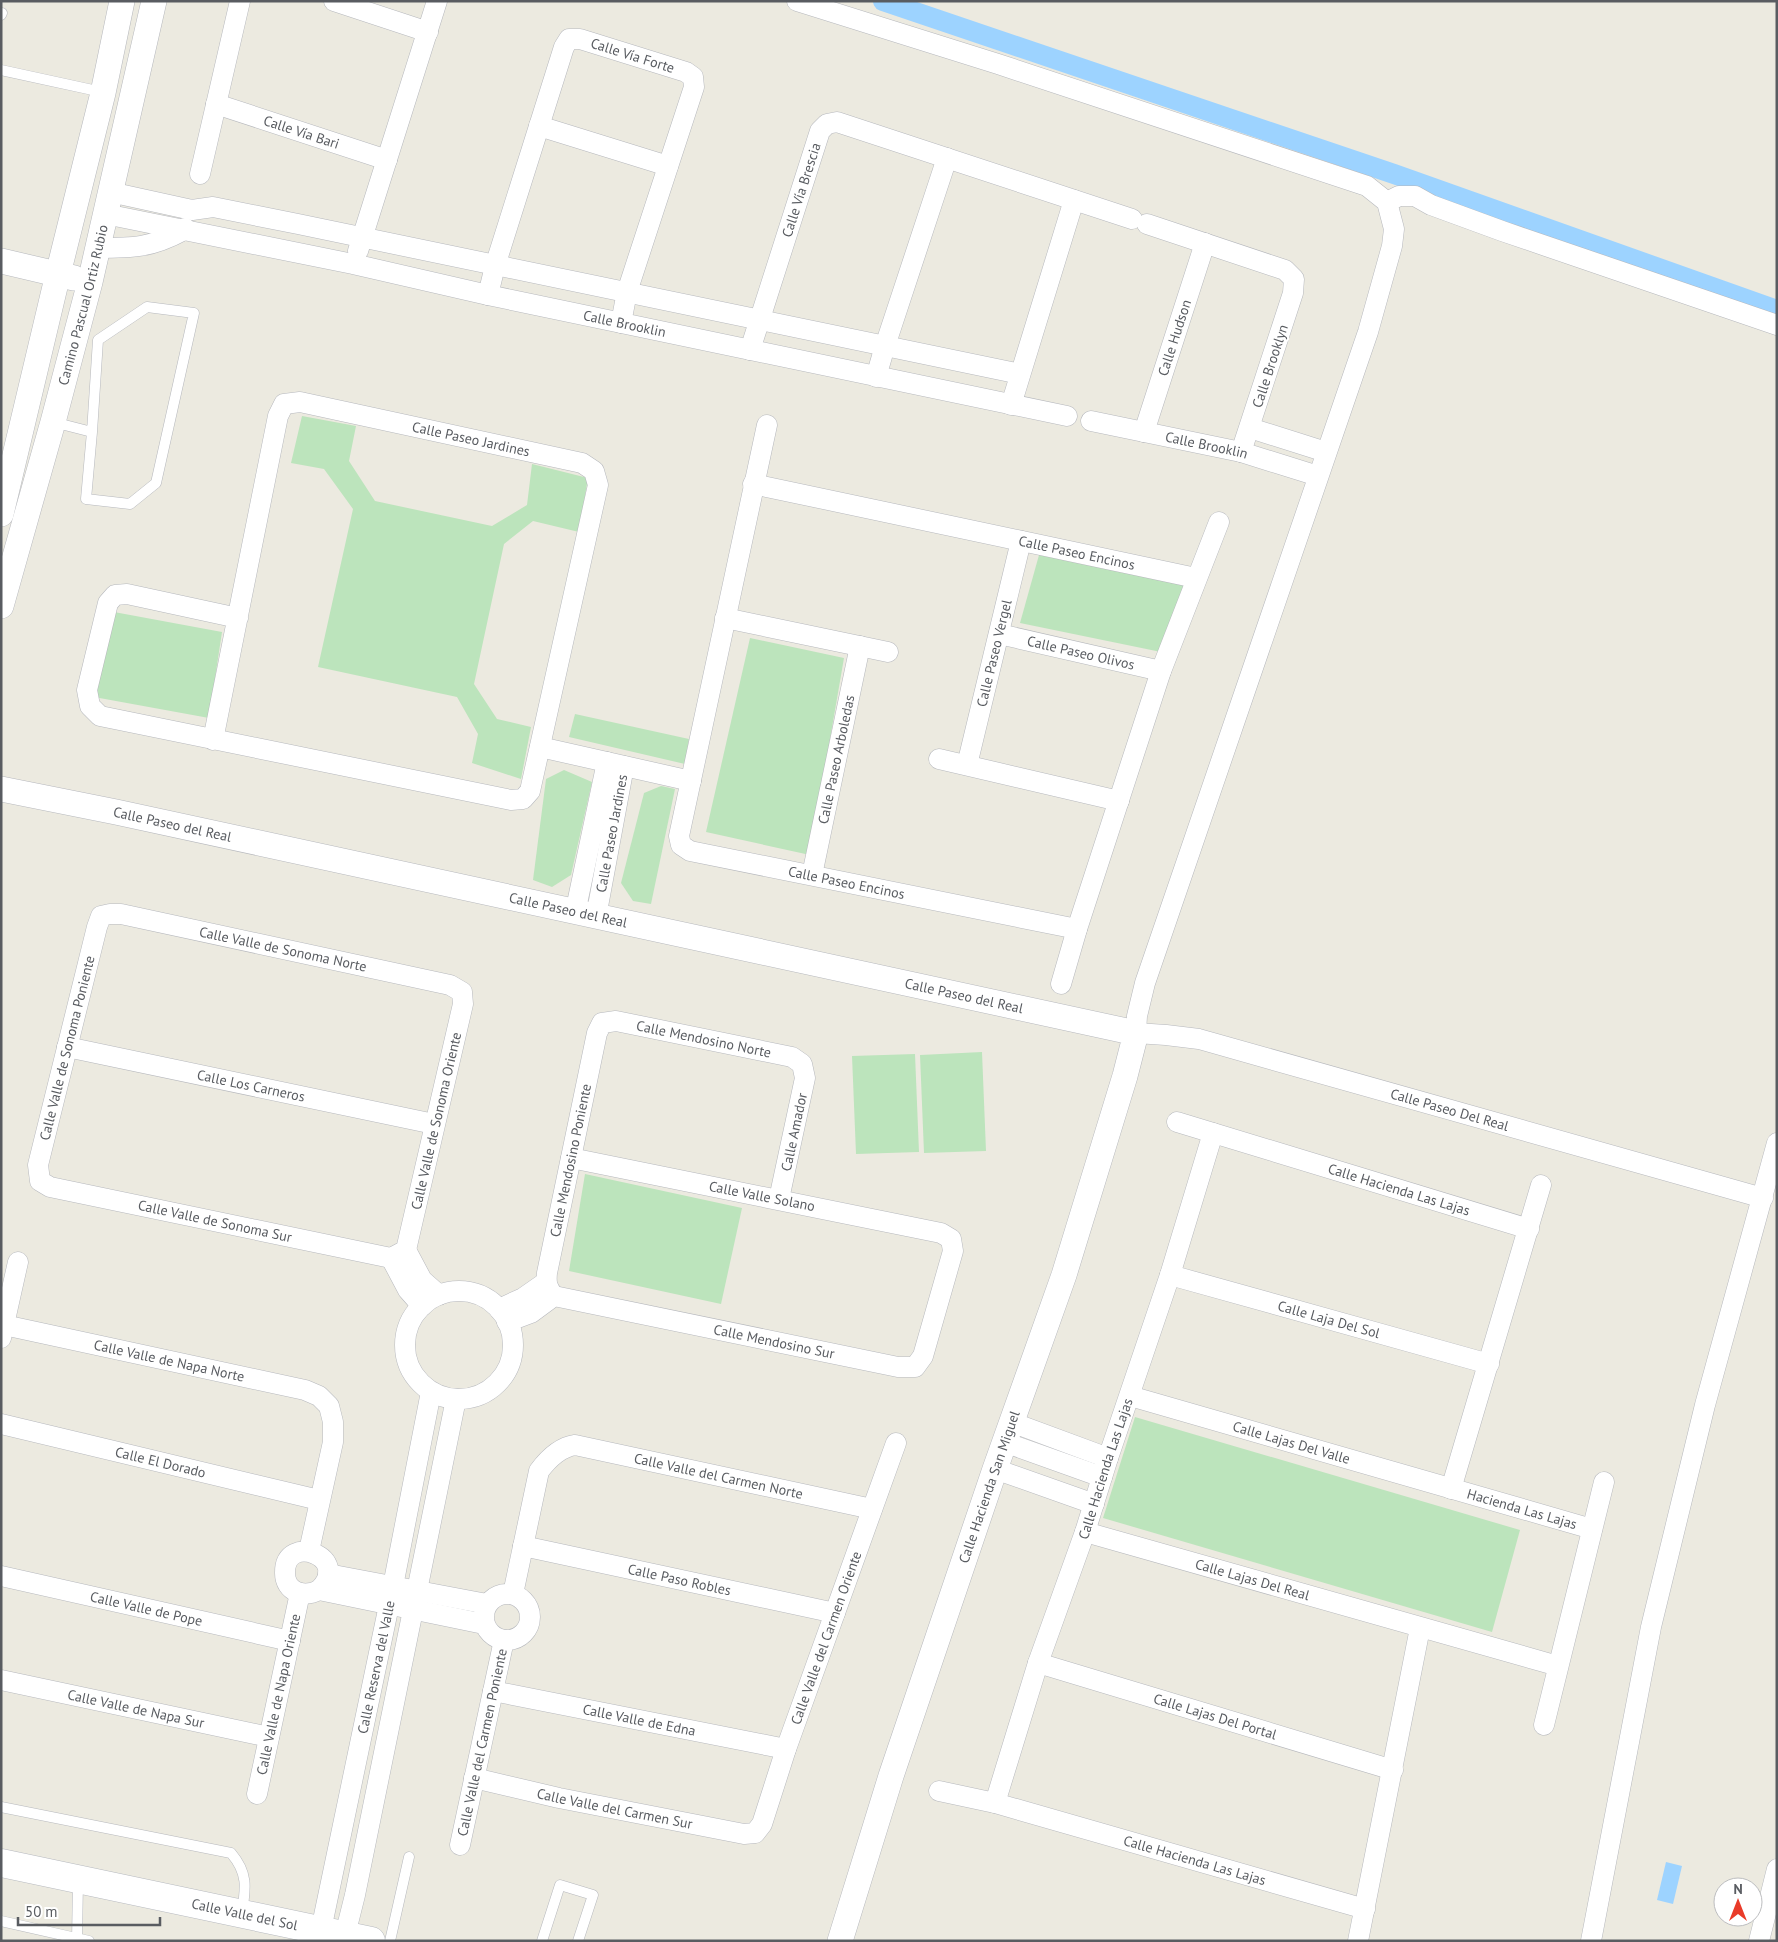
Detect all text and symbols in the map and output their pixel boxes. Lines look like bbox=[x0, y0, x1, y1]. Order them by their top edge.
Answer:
street label: Calle Vía Forte bbox=[589, 34, 677, 77]
street label: Calle Vía Bari bbox=[261, 111, 342, 153]
street label: Calle Vía Brescia bbox=[778, 140, 825, 239]
street label: Camino Pascual Ortiz Rubio bbox=[54, 223, 112, 387]
street label: Calle Hudson bbox=[1154, 297, 1195, 378]
street label: Calle Brooklin bbox=[582, 306, 668, 341]
street label: Calle Brooklyn bbox=[1248, 322, 1292, 410]
street label: Calle Paseo Jardines bbox=[410, 418, 532, 461]
street label: Calle Brooklin bbox=[1164, 428, 1250, 463]
street label: Calle Paseo Encinos bbox=[1017, 532, 1137, 574]
street label: Calle Paseo Vergel bbox=[972, 598, 1016, 709]
street label: Calle Paseo Olivos bbox=[1025, 632, 1136, 674]
street label: Calle Paseo Arboledas bbox=[814, 693, 859, 826]
street label: Calle Paseo Jardines bbox=[592, 773, 631, 894]
street label: Calle Paseo del Real bbox=[112, 803, 233, 846]
street label: Calle Paseo Encinos bbox=[787, 862, 906, 903]
street label: Calle Paseo del Real bbox=[507, 888, 629, 932]
street label: Calle Valle de Sonoma Norte bbox=[198, 922, 368, 976]
street label: Calle Valle de Sonoma Poniente bbox=[35, 954, 99, 1142]
street label: Calle Paseo del Real bbox=[903, 974, 1025, 1017]
street label: Calle Mendosino Norte bbox=[635, 1016, 773, 1062]
street label: Calle Valle de Sonoma Oriente bbox=[407, 1030, 465, 1212]
street label: Calle Los Carneros bbox=[195, 1066, 307, 1106]
street label: Calle Mendosino Poniente bbox=[546, 1082, 595, 1239]
street label: Calle Paseo Del Real bbox=[1388, 1084, 1511, 1135]
street label: Calle Amador bbox=[777, 1091, 811, 1173]
street label: Calle Hacienda Las Lajas bbox=[1326, 1159, 1472, 1220]
street label: Calle Valle Solano bbox=[707, 1177, 817, 1215]
street label: Calle Valle de Sonoma Sur bbox=[136, 1196, 294, 1246]
street label: Calle Laja Del Sol bbox=[1276, 1297, 1382, 1342]
street label: Calle Mendosino Sur bbox=[712, 1320, 836, 1363]
street label: Calle Valle de Napa Norte bbox=[92, 1336, 246, 1386]
street label: Calle Hacienda Las Lajas bbox=[1074, 1396, 1137, 1542]
street label: Calle Hacienda San Miguel bbox=[954, 1408, 1024, 1566]
street label: Calle Lajas Del Valle bbox=[1231, 1417, 1352, 1468]
street label: Calle El Dorado bbox=[113, 1443, 208, 1482]
street label: Calle Valle del Carmen Norte bbox=[632, 1449, 805, 1503]
street label: Hacienda Las Lajas bbox=[1465, 1485, 1579, 1533]
street label: Calle Valle del Carmen Oriente bbox=[786, 1549, 865, 1727]
street label: Calle Lajas Del Real bbox=[1193, 1555, 1312, 1604]
street label: Calle Paso Robles bbox=[626, 1560, 733, 1599]
street label: Calle Valle de Pope bbox=[88, 1587, 204, 1630]
street label: Calle Reserva del Valle bbox=[353, 1599, 399, 1735]
street label: Calle Valle de Napa Oriente bbox=[252, 1612, 304, 1777]
street label: Calle Valle del Carmen Poniente bbox=[453, 1647, 511, 1838]
street label: Calle Valle de Napa Sur bbox=[66, 1685, 206, 1732]
street label: Calle Lajas Del Portal bbox=[1151, 1689, 1279, 1743]
street label: Calle Valle de Edna bbox=[581, 1700, 697, 1740]
street label: Calle Valle del Carmen Sur bbox=[535, 1784, 694, 1833]
street label: Calle Hacienda Las Lajas bbox=[1121, 1831, 1268, 1889]
north arrow bbox=[1713, 1877, 1763, 1927]
text: N bbox=[1733, 1880, 1743, 1898]
scale bar bbox=[18, 1894, 160, 1926]
street label: Calle Valle del Sol bbox=[190, 1894, 299, 1934]
text: 50 m bbox=[25, 1902, 58, 1921]

